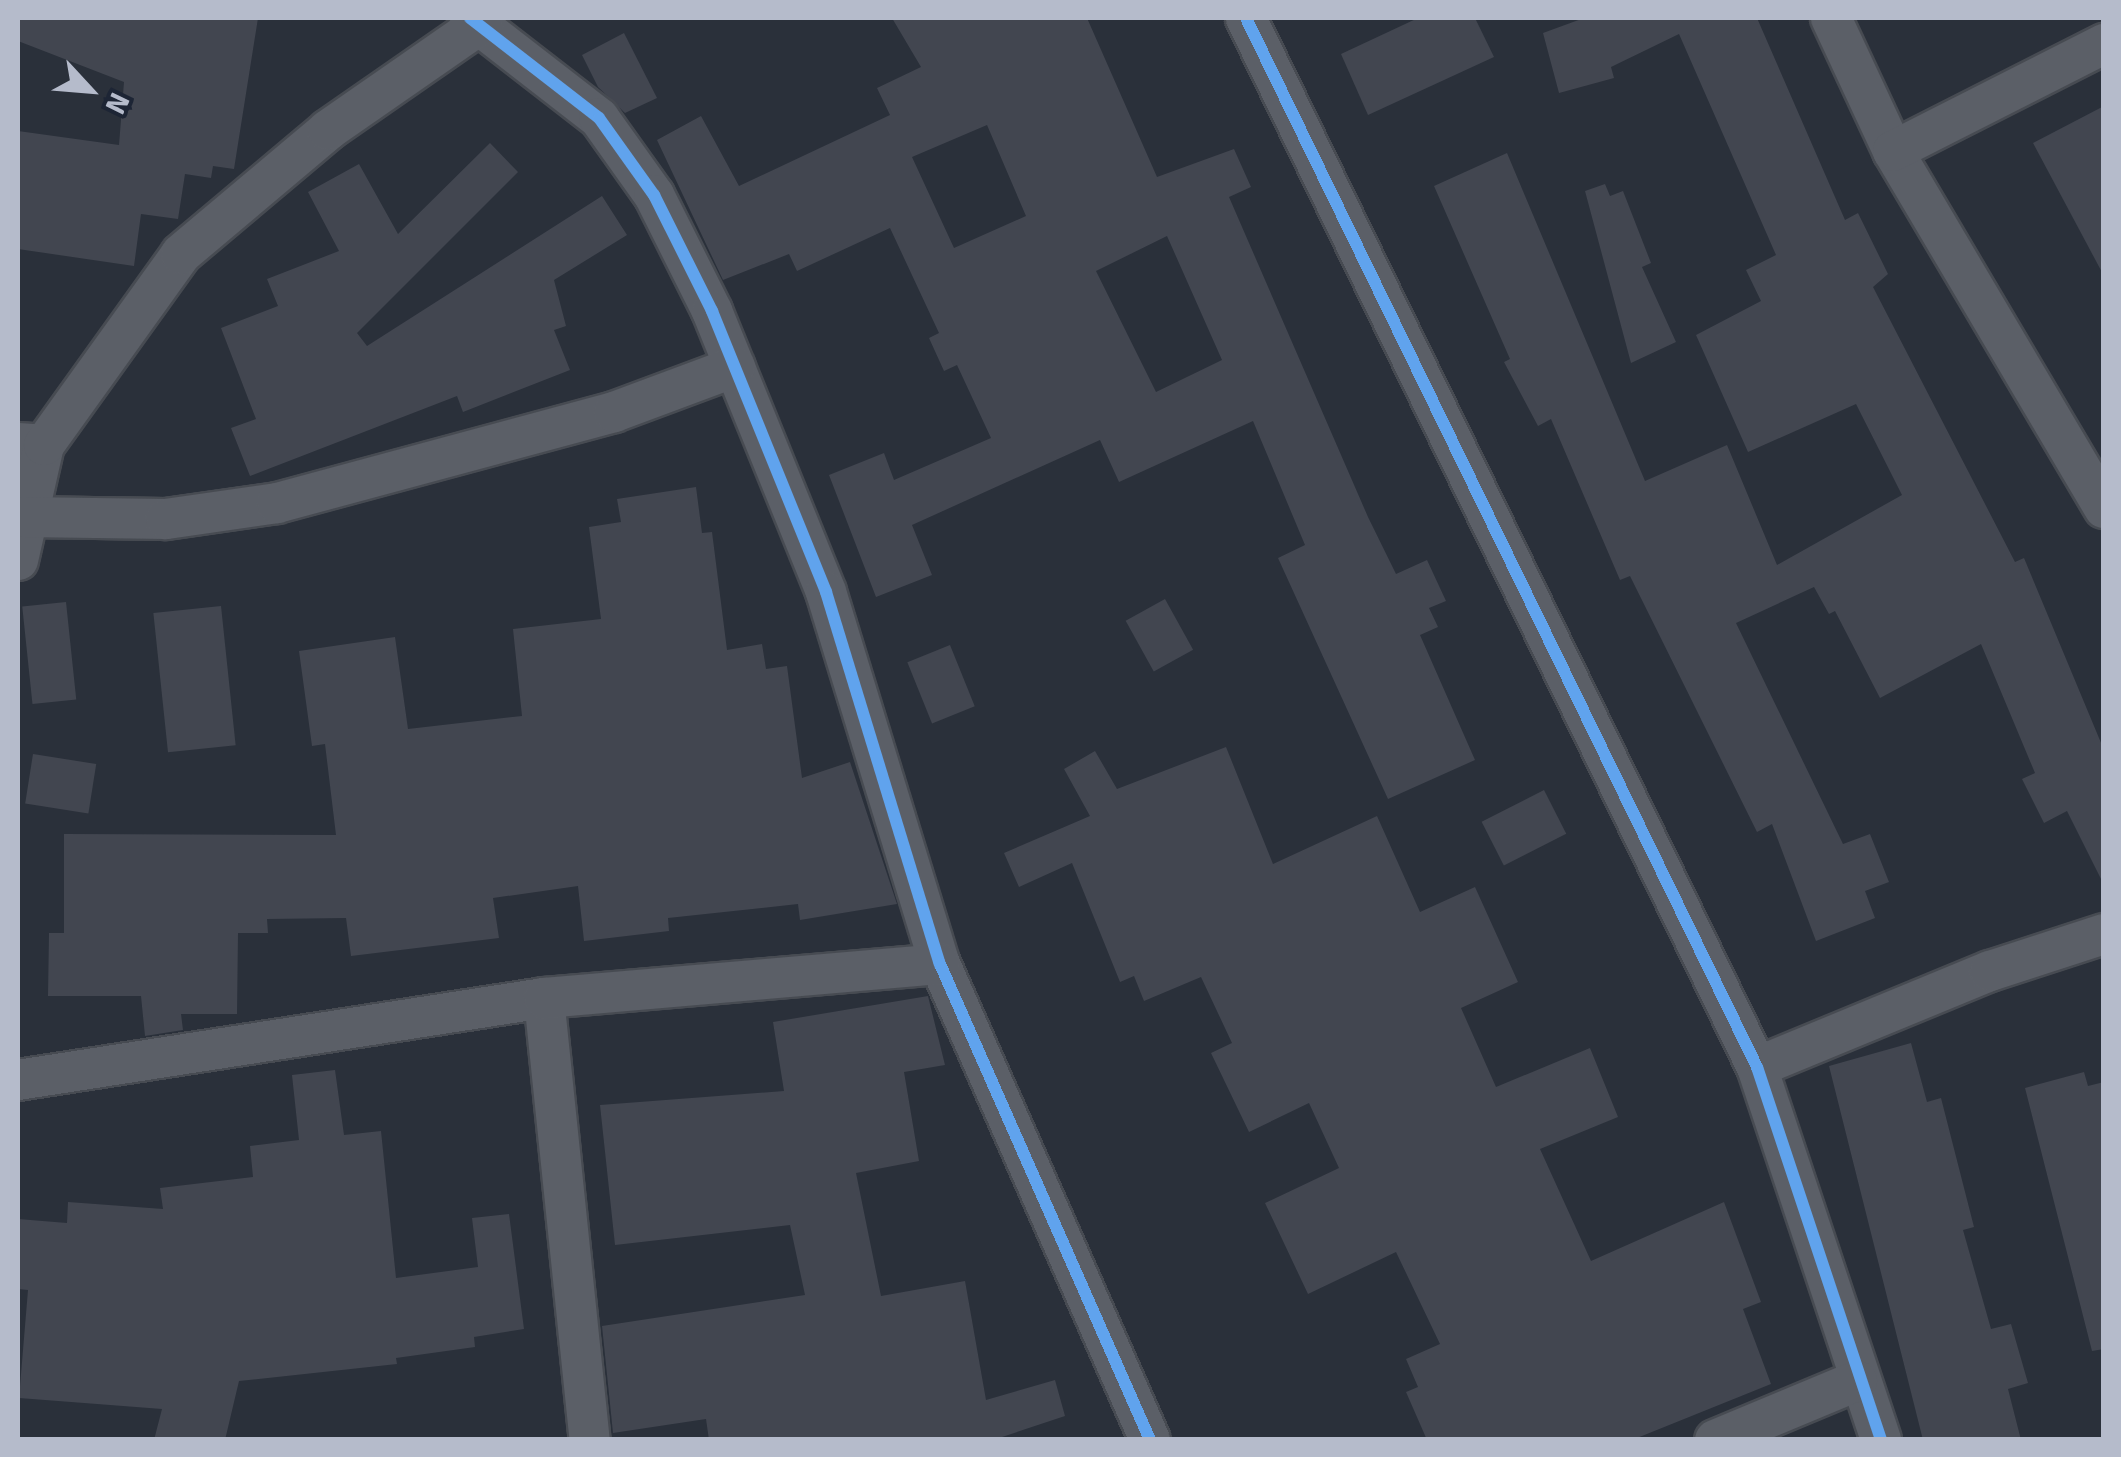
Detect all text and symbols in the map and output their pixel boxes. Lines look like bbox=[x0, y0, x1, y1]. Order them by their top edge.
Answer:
north arrow bbox=[40, 40, 140, 140]
text: N bbox=[97, 87, 137, 119]

